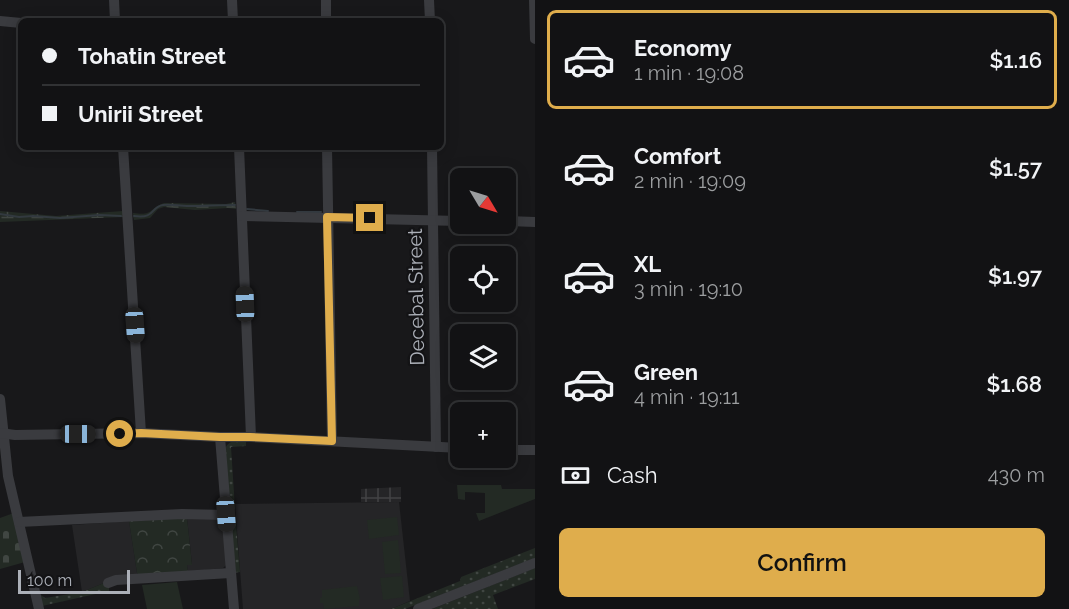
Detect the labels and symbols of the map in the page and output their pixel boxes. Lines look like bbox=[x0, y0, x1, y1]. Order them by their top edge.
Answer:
north arrow bbox=[450, 168, 516, 234]
route end bbox=[356, 204, 383, 231]
street label: Decebal Street bbox=[403, 228, 429, 366]
car bbox=[235, 286, 255, 322]
car bbox=[125, 306, 145, 344]
route start bbox=[106, 420, 133, 447]
car bbox=[60, 425, 96, 443]
car bbox=[216, 495, 236, 533]
scale bar bbox=[18, 567, 130, 594]

